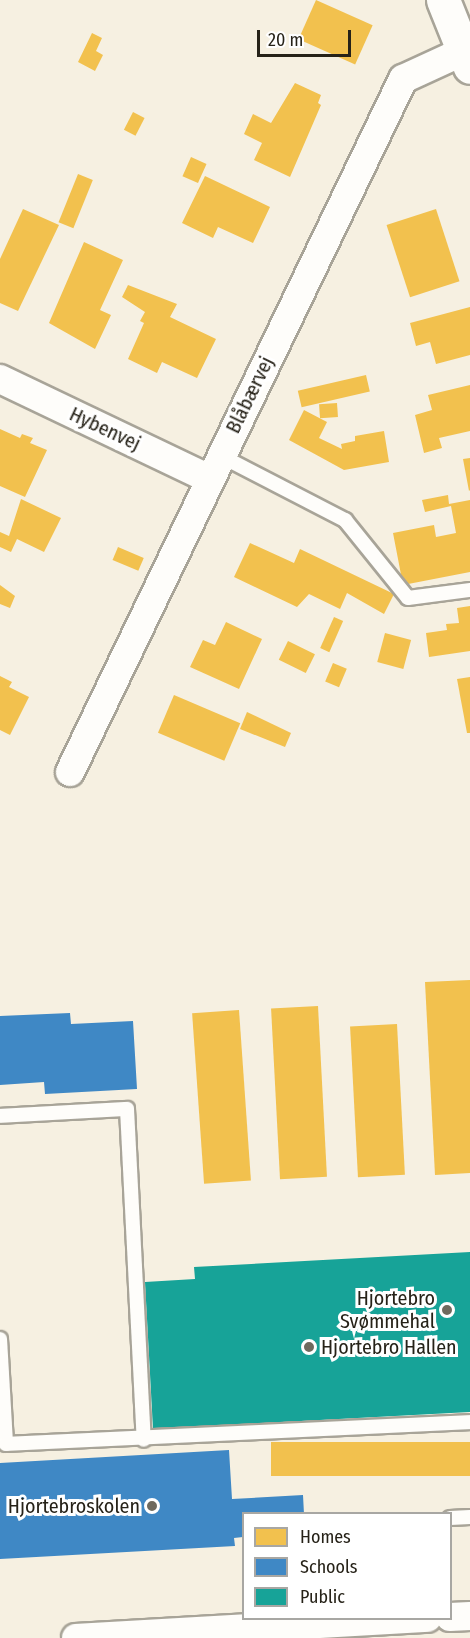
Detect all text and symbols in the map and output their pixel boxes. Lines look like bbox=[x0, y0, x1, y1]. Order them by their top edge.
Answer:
scale bar bbox=[260, 18, 354, 56]
text: 20 m bbox=[268, 29, 303, 51]
street label: Blåbærvej bbox=[221, 353, 279, 437]
street label: Hybenvej bbox=[66, 402, 144, 456]
place label: Hjortebro Svømmehal bbox=[340, 1286, 435, 1333]
marker: Hjortebro Svømmehal bbox=[440, 1303, 454, 1317]
place label: Hjortebro Hallen bbox=[321, 1335, 457, 1359]
marker: Hjortebro Hallen bbox=[302, 1340, 316, 1354]
place label: Hjortebroskolen bbox=[8, 1494, 140, 1518]
marker: Hjortebroskolen bbox=[145, 1499, 159, 1513]
legend bbox=[242, 1512, 452, 1620]
text: Homes bbox=[300, 1526, 351, 1548]
text: Schools bbox=[300, 1556, 358, 1578]
text: Public bbox=[300, 1586, 345, 1608]

